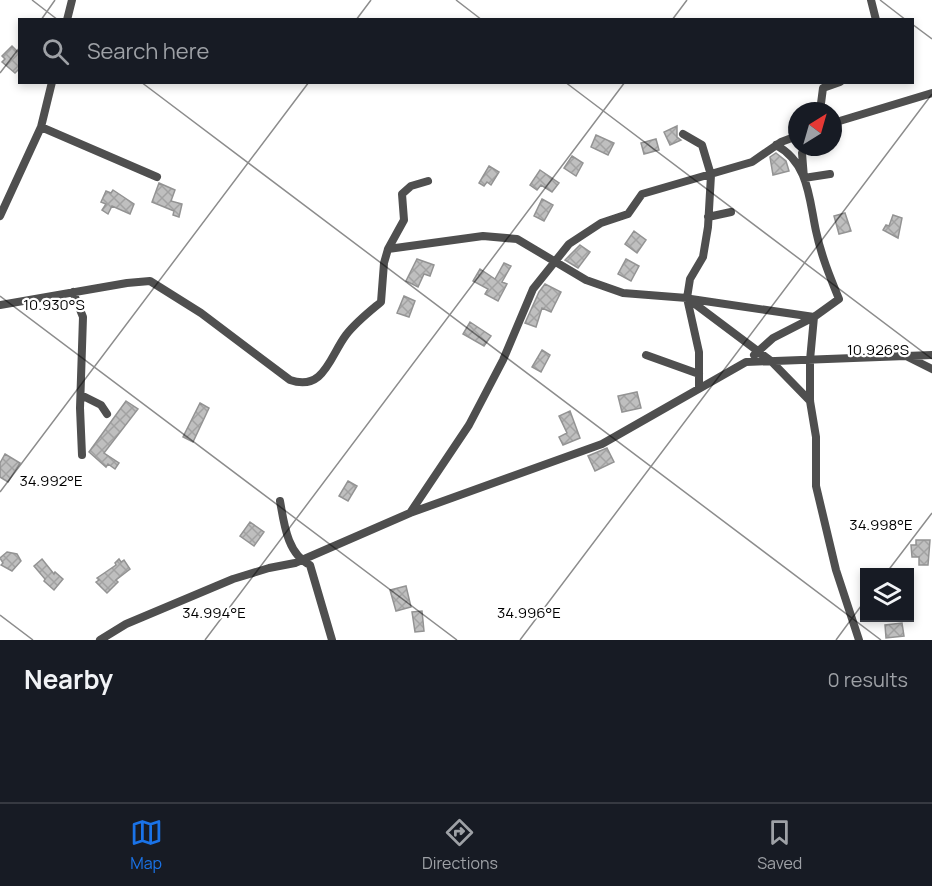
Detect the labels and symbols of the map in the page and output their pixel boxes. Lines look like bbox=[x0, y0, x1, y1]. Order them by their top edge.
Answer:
north arrow bbox=[788, 102, 842, 156]
text: 10.930°S bbox=[23, 294, 85, 315]
text: 10.926°S bbox=[847, 339, 909, 360]
text: 34.992°E bbox=[19, 470, 83, 491]
text: 34.998°E bbox=[849, 514, 913, 535]
text: 34.994°E bbox=[182, 602, 246, 623]
text: 34.996°E bbox=[497, 602, 561, 623]

